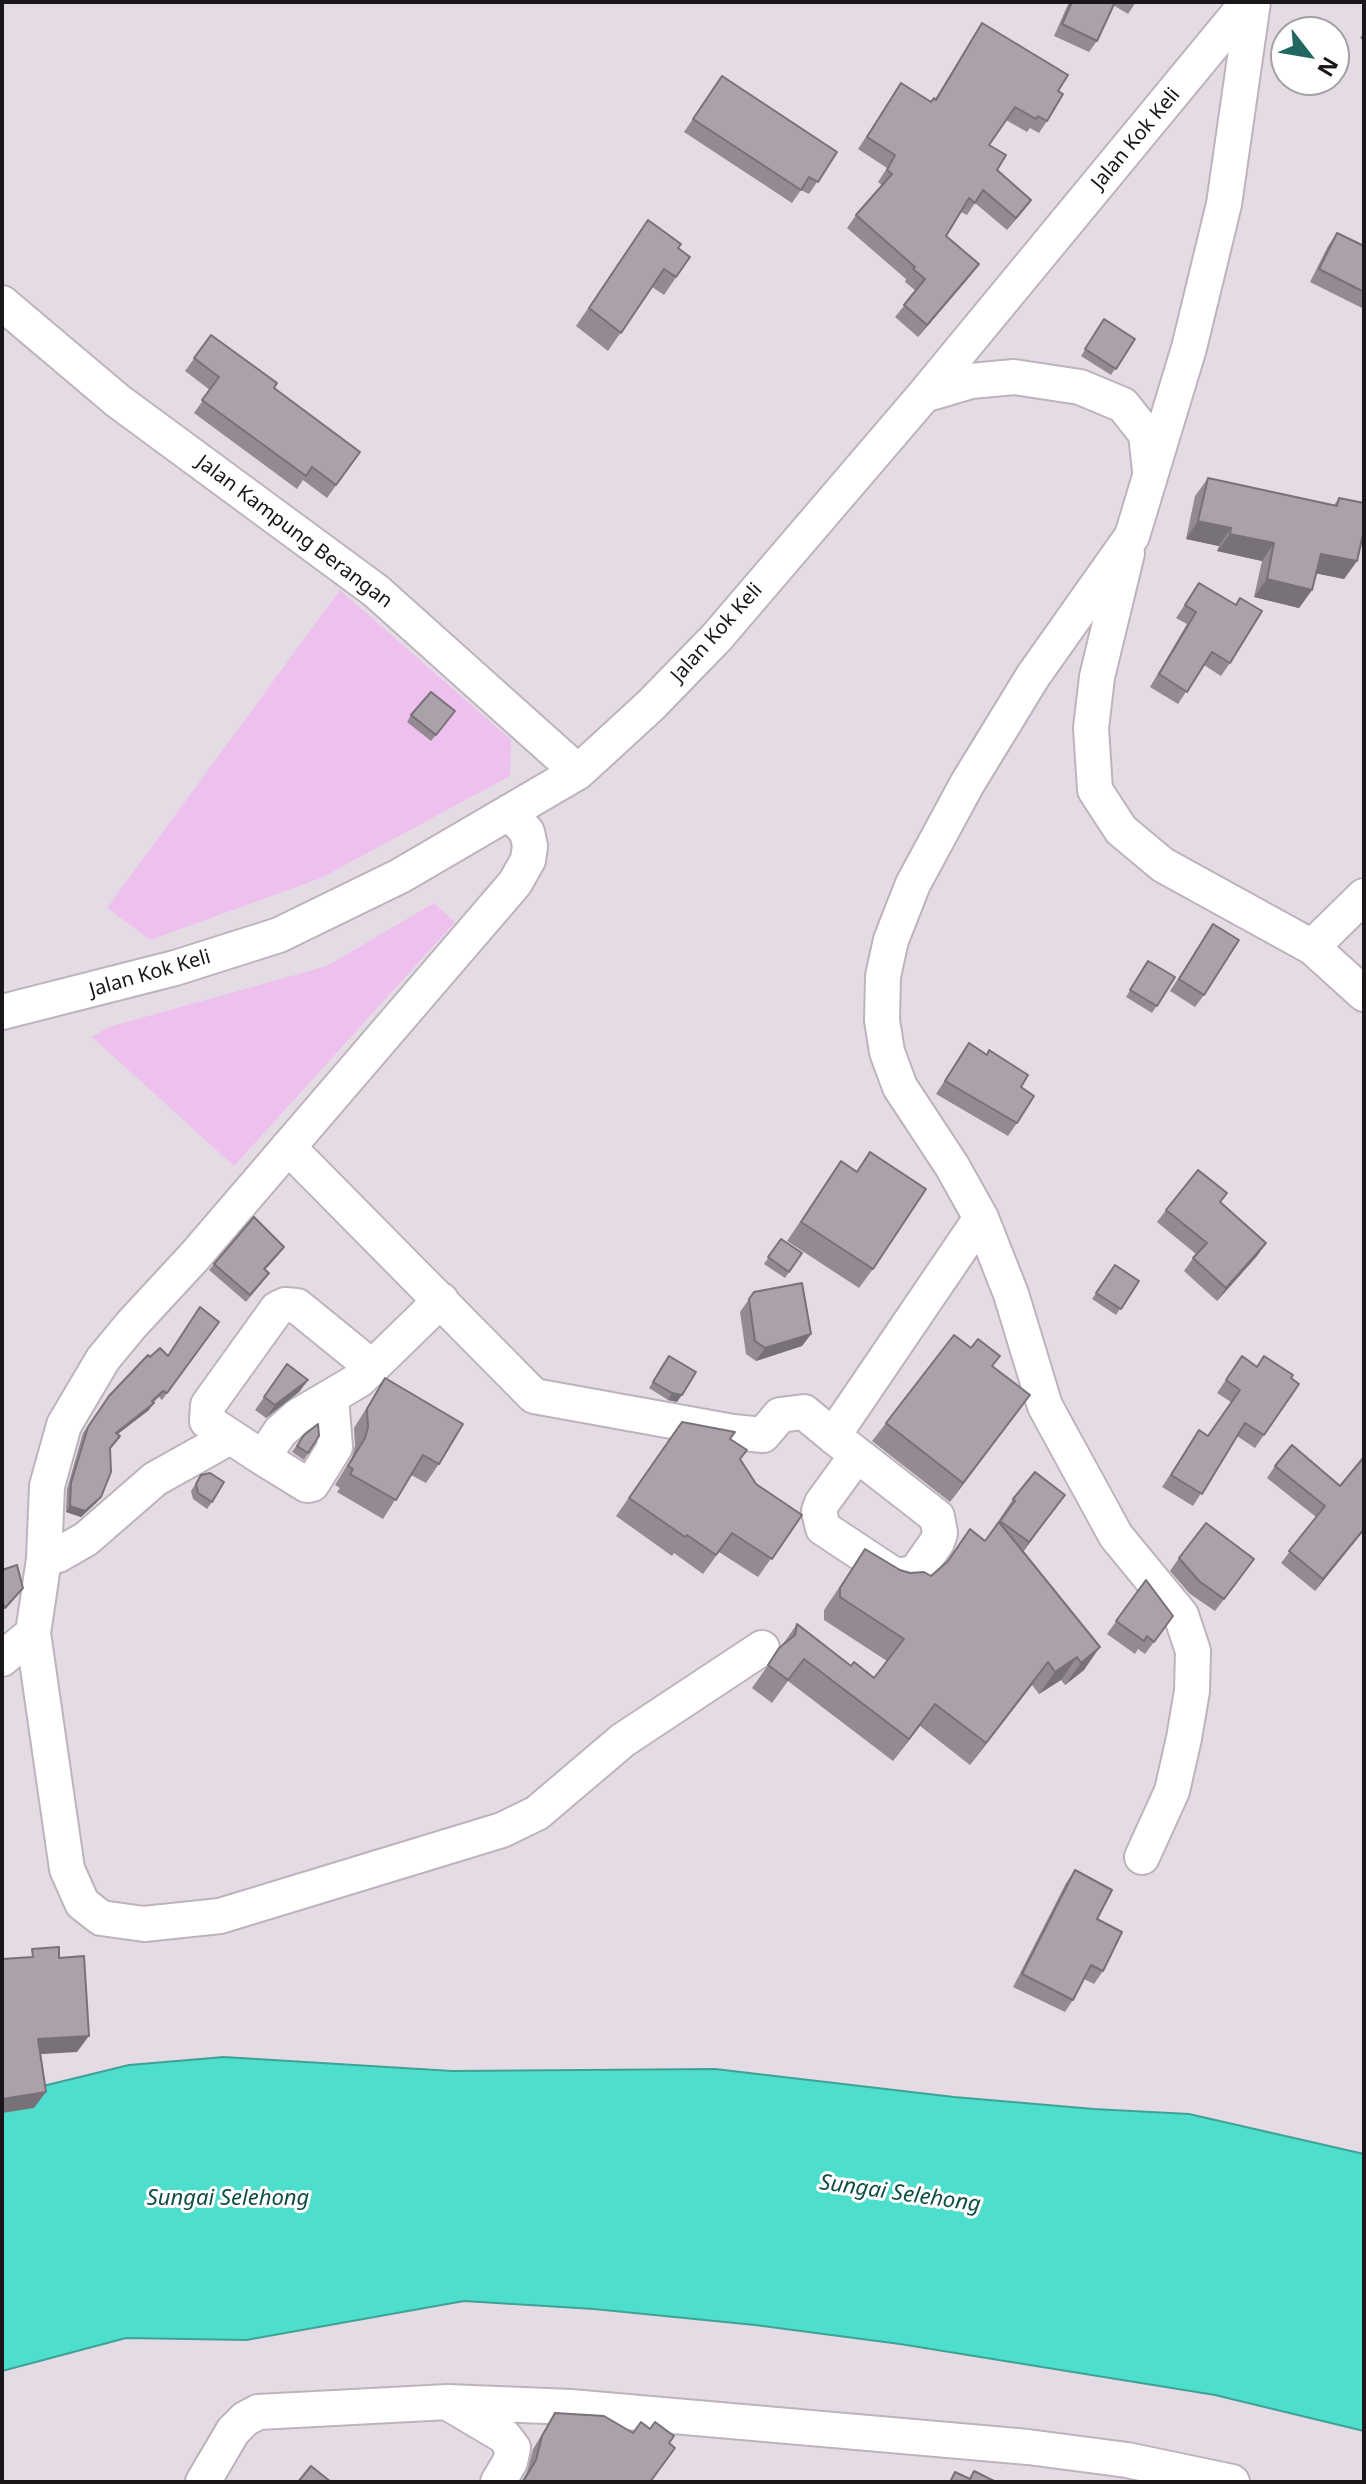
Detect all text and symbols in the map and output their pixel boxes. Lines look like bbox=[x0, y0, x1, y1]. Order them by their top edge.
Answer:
north arrow bbox=[1270, 16, 1350, 96]
text: N bbox=[1311, 52, 1346, 83]
street label: Jalan Kok Keli bbox=[1087, 83, 1185, 195]
street label: Jalan Kampung Berangan bbox=[191, 450, 397, 614]
street label: Jalan Kok Keli bbox=[666, 579, 768, 687]
street label: Jalan Kok Keli bbox=[87, 945, 213, 1003]
water label: Sungai Selehong bbox=[818, 2170, 982, 2218]
water label: Sungai Selehong bbox=[147, 2186, 309, 2212]

